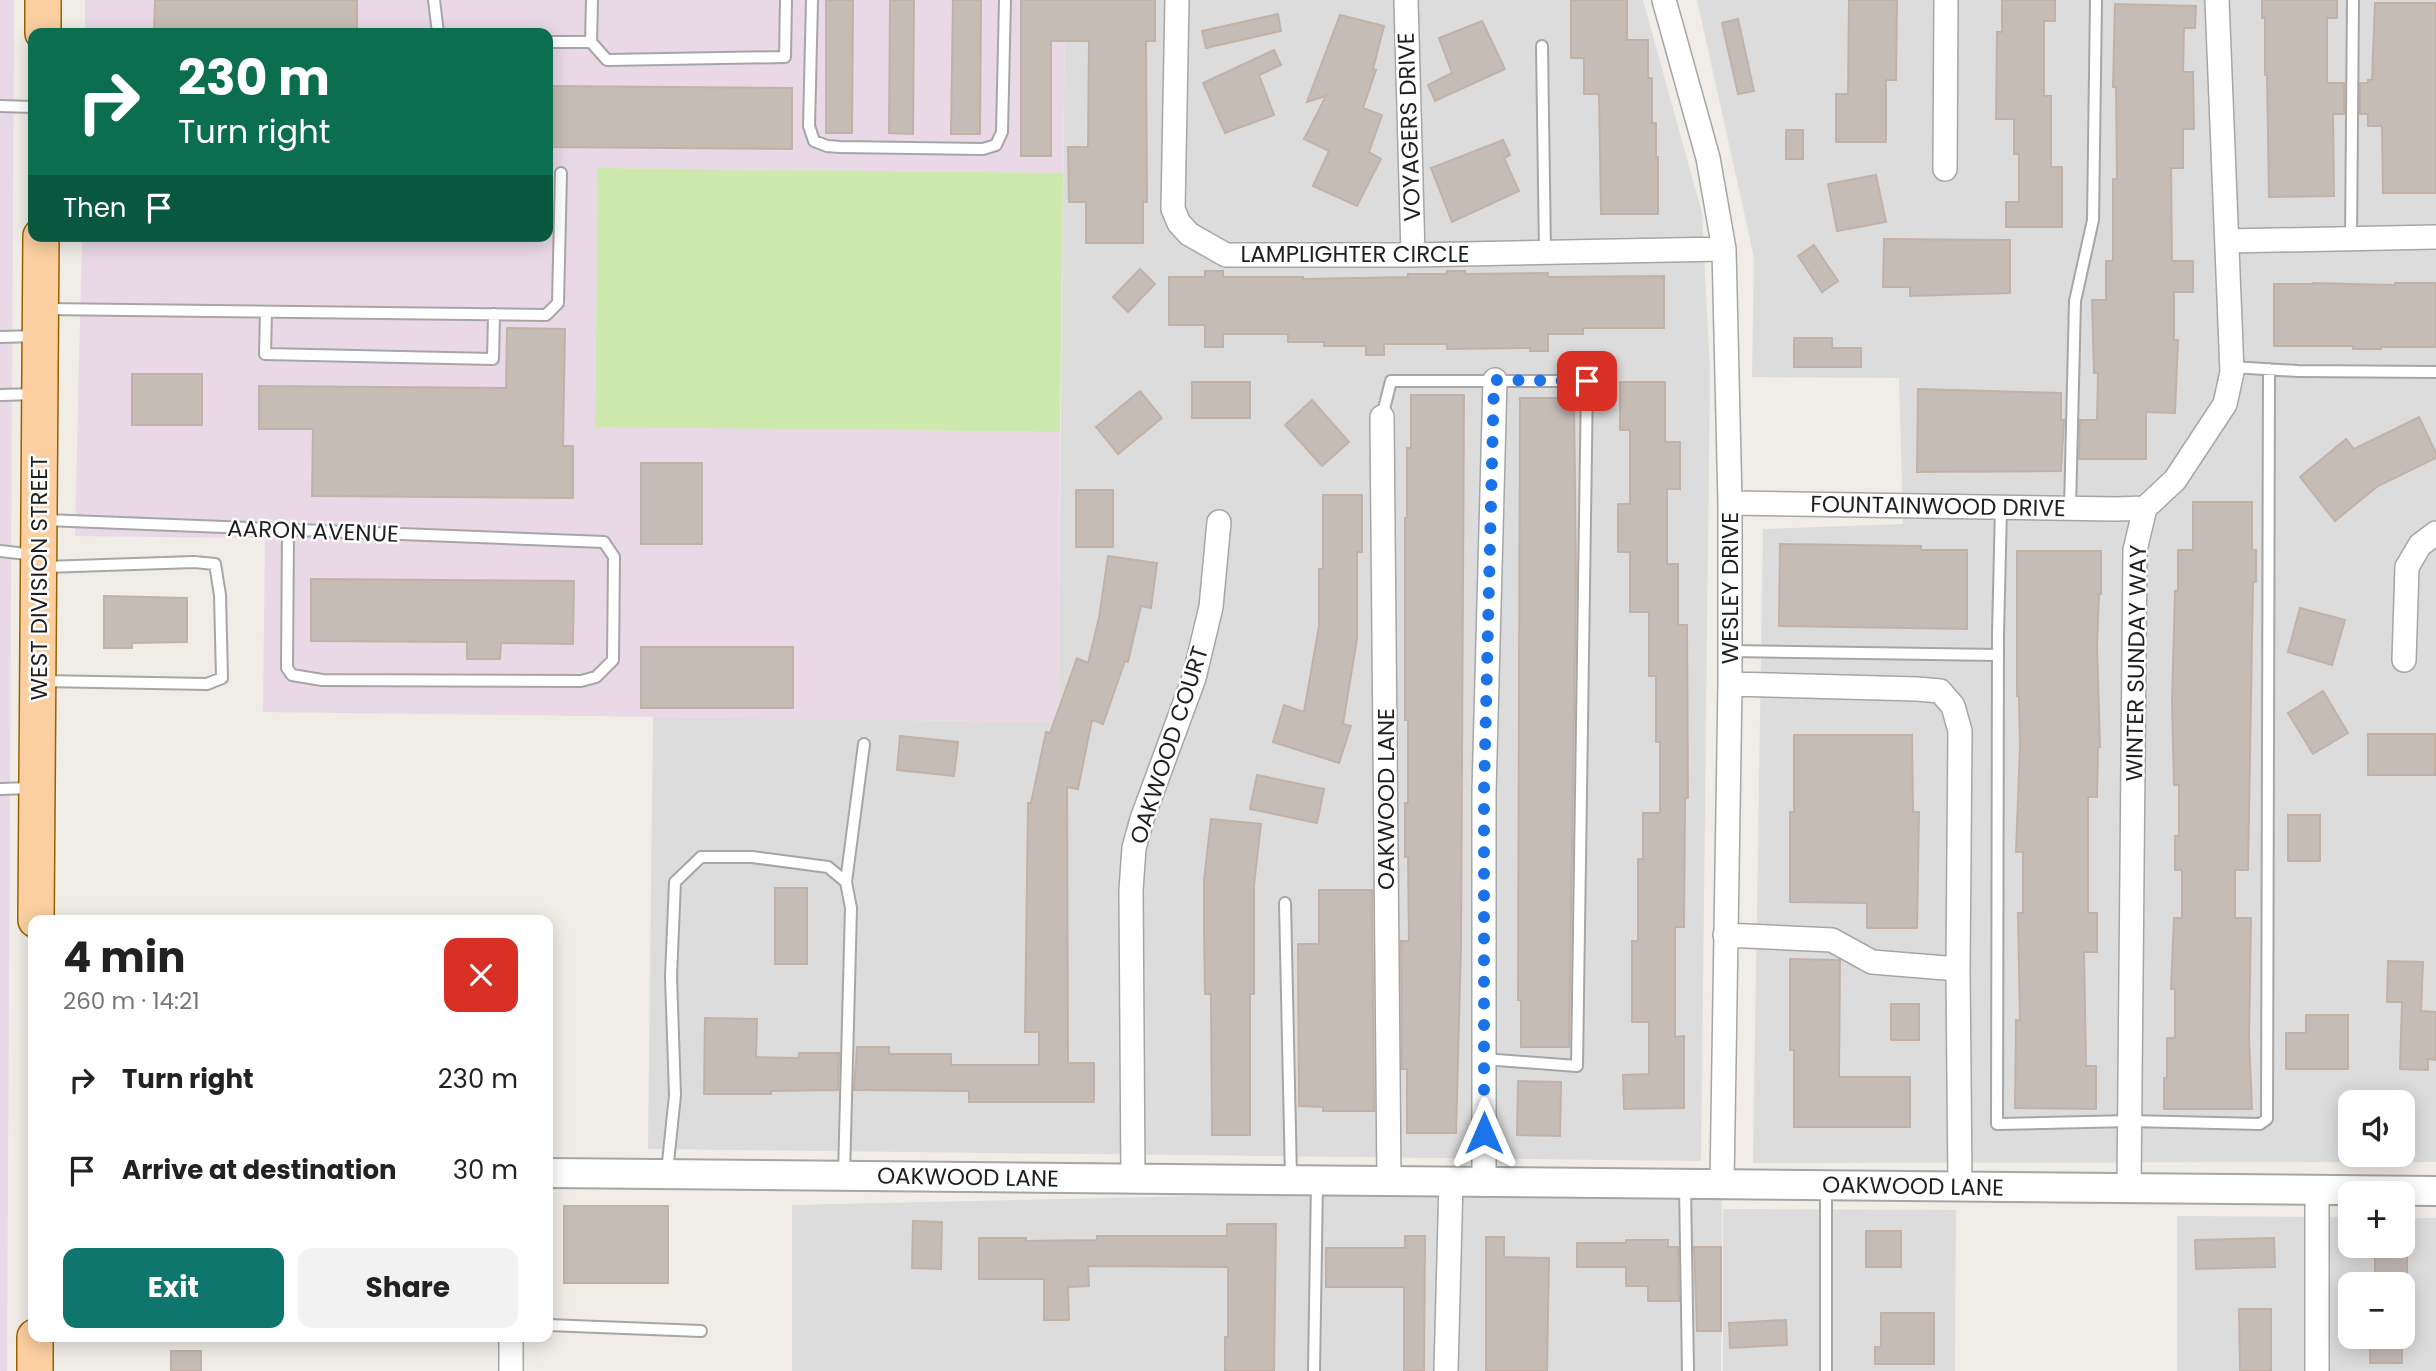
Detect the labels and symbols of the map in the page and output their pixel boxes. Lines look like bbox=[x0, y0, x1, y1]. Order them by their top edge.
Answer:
street label: VOYAGERS DRIVE bbox=[1390, 32, 1428, 222]
street label: LAMPLIGHTER CIRCLE bbox=[1240, 238, 1470, 270]
pin bbox=[1557, 351, 1617, 411]
street label: WEST DIVISION STREET bbox=[23, 456, 55, 700]
street label: FOUNTAINWOOD DRIVE bbox=[1810, 488, 2066, 524]
street label: AARON AVENUE bbox=[227, 512, 399, 550]
street label: WESLEY DRIVE bbox=[1714, 512, 1746, 664]
street label: WINTER SUNDAY WAY bbox=[2118, 544, 2154, 782]
street label: OAKWOOD COURT bbox=[1122, 642, 1216, 848]
street label: OAKWOOD LANE bbox=[1370, 708, 1402, 890]
position arrow bbox=[1447, 1096, 1521, 1170]
street label: OAKWOOD LANE bbox=[877, 1159, 1059, 1195]
street label: OAKWOOD LANE bbox=[1822, 1168, 2004, 1204]

